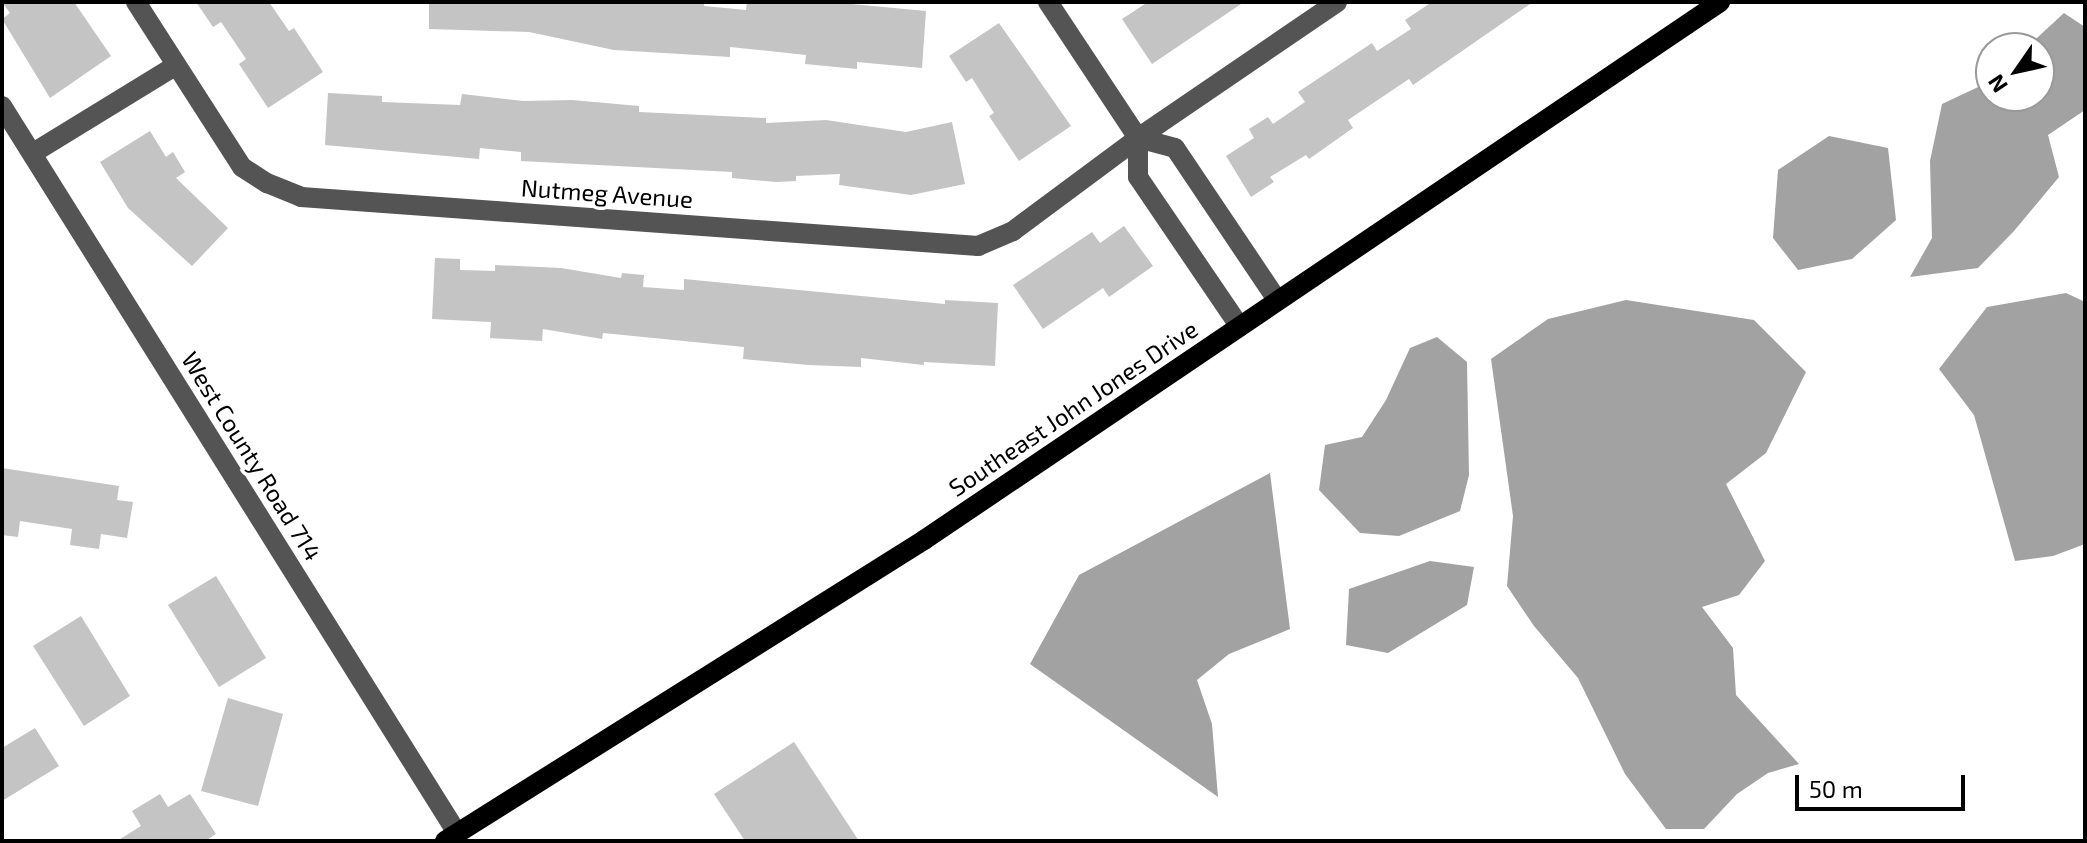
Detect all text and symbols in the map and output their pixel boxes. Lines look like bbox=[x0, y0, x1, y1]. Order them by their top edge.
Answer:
north arrow bbox=[1975, 32, 2055, 112]
text: N bbox=[1982, 70, 2012, 98]
street label: Nutmeg Avenue bbox=[520, 173, 694, 213]
street label: Southeast John Jones Drive bbox=[943, 314, 1203, 502]
street label: West County Road 714 bbox=[176, 346, 328, 566]
scale bar bbox=[1799, 759, 1969, 809]
text: 50 m bbox=[1809, 774, 1863, 803]

